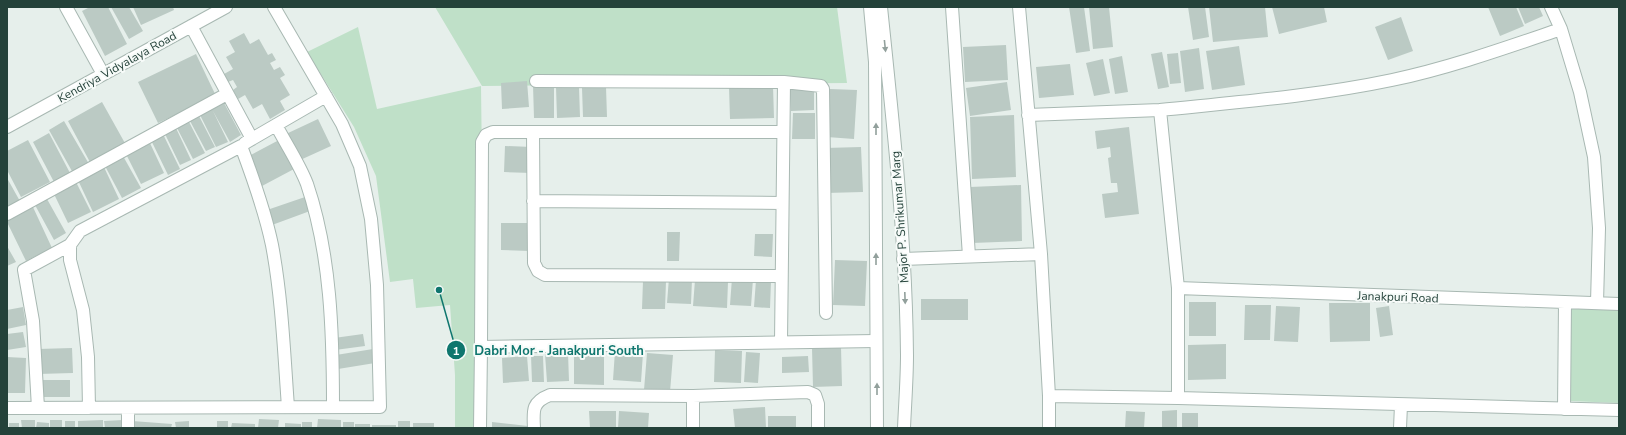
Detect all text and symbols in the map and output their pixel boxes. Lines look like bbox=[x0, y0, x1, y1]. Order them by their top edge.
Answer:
street label: Kendriya Vidyalaya Road bbox=[55, 28, 179, 106]
one-way arrow bbox=[882, 40, 889, 52]
one-way arrow bbox=[873, 122, 879, 135]
street label: Major P. Shrikumar Marg bbox=[887, 151, 913, 283]
one-way arrow bbox=[873, 252, 879, 265]
street label: Janakpuri Road bbox=[1356, 288, 1439, 306]
one-way arrow bbox=[902, 292, 908, 305]
callout: Dabri Mor - Janakpuri South bbox=[446, 338, 652, 363]
text: Dabri Mor - Janakpuri South bbox=[474, 342, 644, 360]
text: 1 bbox=[452, 343, 460, 359]
one-way arrow bbox=[874, 382, 880, 395]

